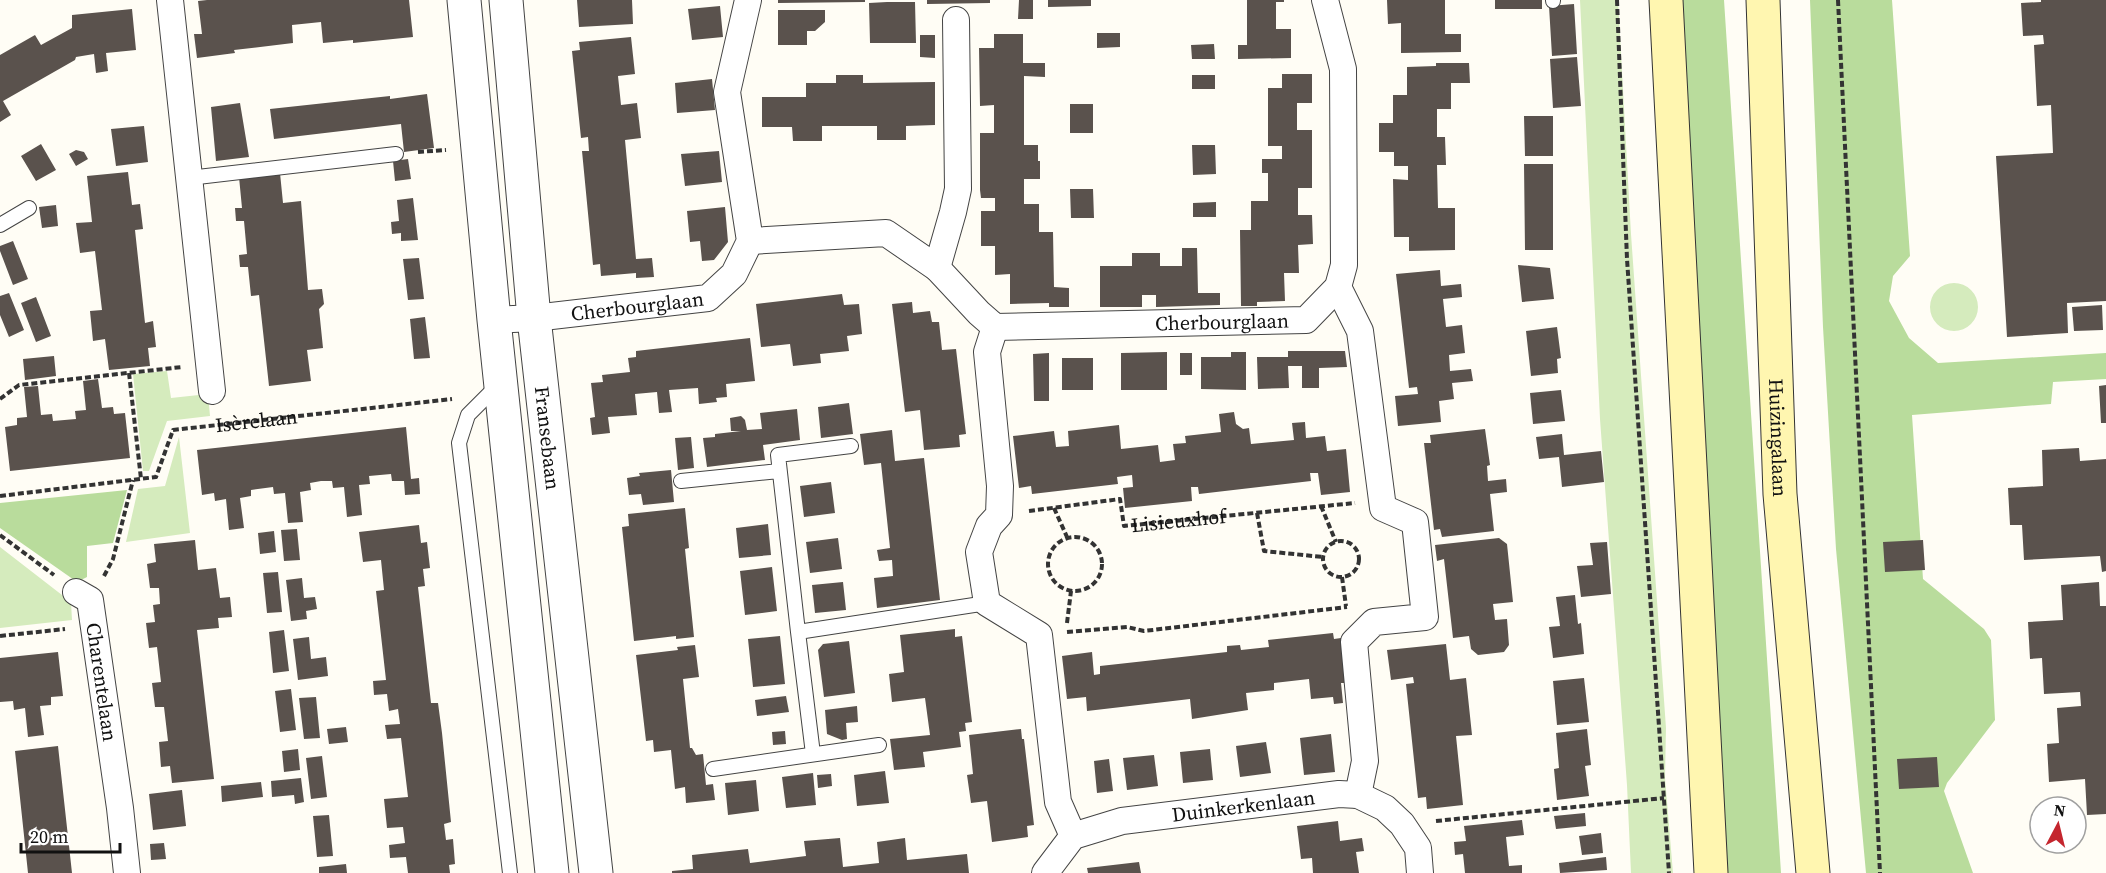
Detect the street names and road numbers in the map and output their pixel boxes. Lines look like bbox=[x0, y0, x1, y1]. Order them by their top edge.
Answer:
street label: Cherbourglaan bbox=[569, 285, 705, 328]
street label: Cherbourglaan bbox=[1155, 306, 1289, 337]
street label: Huizingalaan bbox=[1762, 378, 1794, 497]
street label: Fransebaan bbox=[528, 385, 567, 491]
street label: Isèrelaan bbox=[214, 402, 299, 439]
street label: Lisieuxhof bbox=[1130, 502, 1229, 539]
street label: Charentelaan bbox=[79, 621, 124, 743]
street label: Duinkerkenlaan bbox=[1170, 783, 1317, 829]

